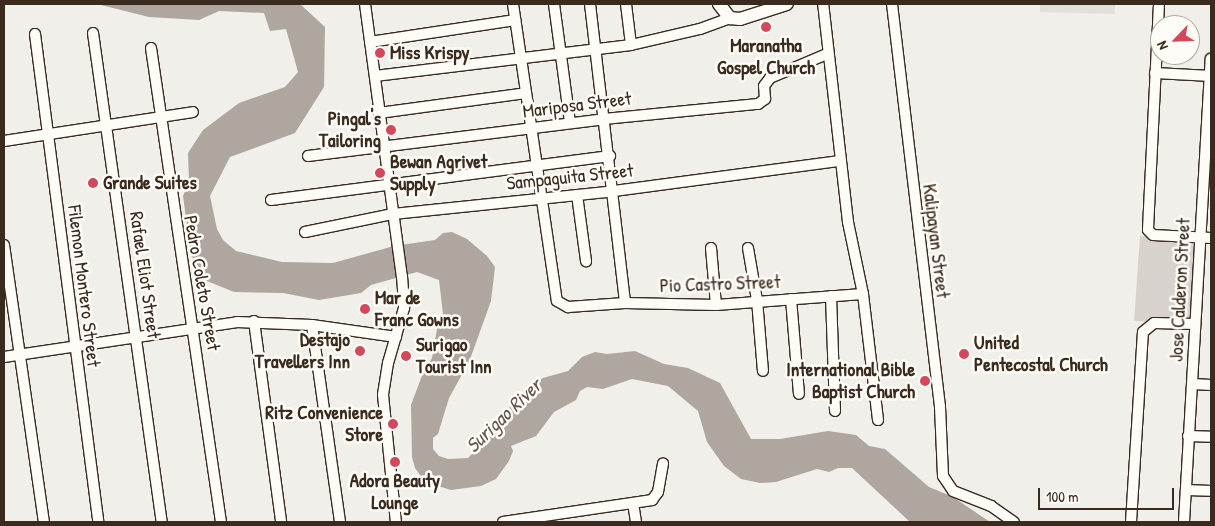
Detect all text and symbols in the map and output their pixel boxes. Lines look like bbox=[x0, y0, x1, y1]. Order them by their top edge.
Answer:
north arrow bbox=[1150, 15, 1200, 65]
marker: Maranatha Gospel Church bbox=[760, 21, 772, 33]
place label: Maranatha Gospel Church bbox=[717, 35, 815, 79]
text: N bbox=[1152, 39, 1172, 53]
place label: Miss Krispy bbox=[390, 42, 470, 64]
marker: Miss Krispy bbox=[374, 47, 386, 59]
street label: Mariposa Street bbox=[521, 87, 633, 123]
place label: Pingal's Tailoring bbox=[319, 108, 381, 152]
marker: Pingal's Tailoring bbox=[385, 124, 397, 136]
place label: Bewan Agrivet Supply bbox=[390, 151, 487, 195]
street label: Sampaguita Street bbox=[505, 159, 635, 195]
marker: Bewan Agrivet Supply bbox=[374, 167, 386, 179]
place label: Grande Suites bbox=[103, 172, 197, 194]
marker: Grande Suites bbox=[87, 177, 99, 189]
street label: Kalipayan Street bbox=[918, 183, 954, 299]
street label: Filemon Montero Street bbox=[63, 204, 105, 368]
street label: Rafael Eliot Street bbox=[125, 210, 165, 340]
street label: Pedro Coleto Street bbox=[179, 214, 225, 352]
street label: Jose Calderon Street bbox=[1165, 218, 1195, 362]
street label: Pio Castro Street bbox=[659, 271, 781, 297]
place label: Mar de Franc Gowns bbox=[375, 287, 459, 331]
marker: Mar de Franc Gowns bbox=[359, 303, 371, 315]
place label: Destajo Travellers Inn bbox=[255, 329, 350, 373]
place label: United Pentecostal Church bbox=[974, 332, 1108, 376]
place label: Surigao Tourist Inn bbox=[416, 334, 492, 378]
marker: Destajo Travellers Inn bbox=[354, 345, 366, 357]
marker: United Pentecostal Church bbox=[958, 348, 970, 360]
marker: Surigao Tourist Inn bbox=[400, 350, 412, 362]
place label: International Bible Baptist Church bbox=[786, 359, 915, 403]
water label: Surigao River bbox=[460, 373, 546, 457]
marker: International Bible Baptist Church bbox=[919, 375, 931, 387]
place label: Ritz Convenience Store bbox=[265, 402, 383, 446]
marker: Ritz Convenience Store bbox=[387, 418, 399, 430]
marker: Adora Beauty Lounge bbox=[389, 456, 401, 468]
place label: Adora Beauty Lounge bbox=[350, 470, 440, 514]
scale bar bbox=[1040, 478, 1176, 510]
text: 100 m bbox=[1046, 486, 1079, 507]

